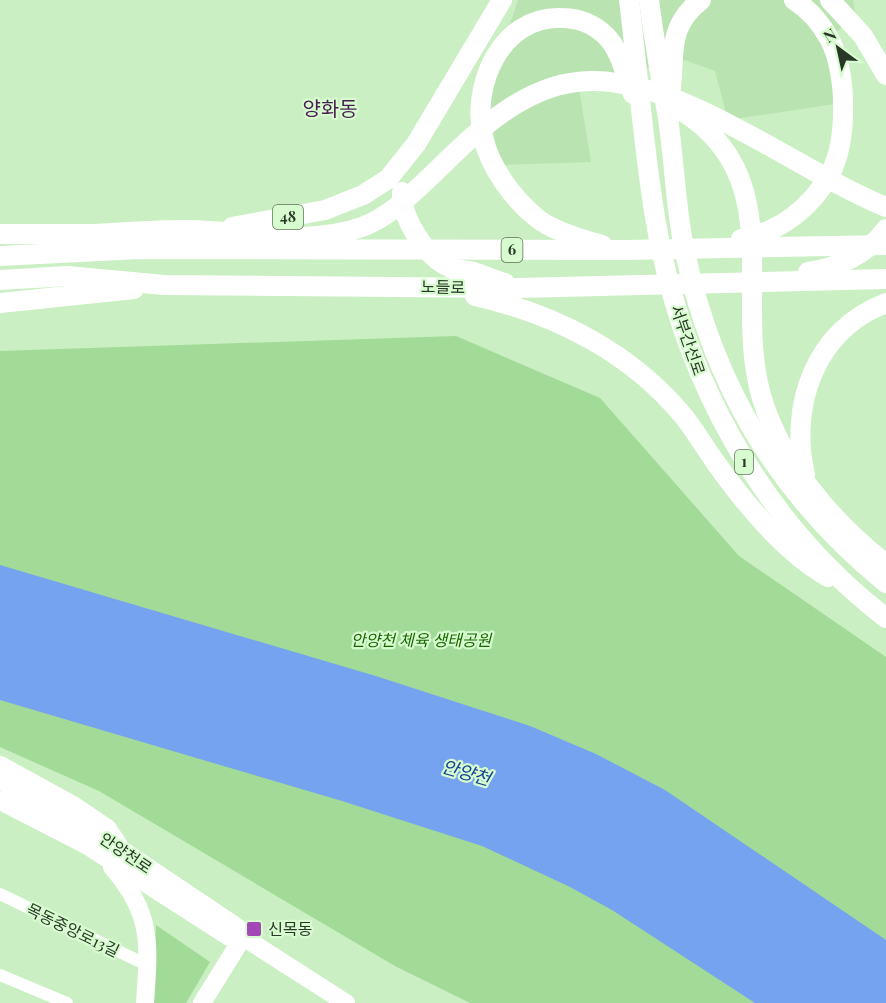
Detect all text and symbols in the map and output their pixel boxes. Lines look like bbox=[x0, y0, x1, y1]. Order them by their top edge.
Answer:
north arrow bbox=[808, 18, 868, 78]
text: N bbox=[819, 23, 840, 47]
district label: 양화동 bbox=[302, 94, 358, 121]
road number: 48 bbox=[273, 205, 303, 229]
road number: 6 bbox=[502, 238, 522, 262]
street label: 노들로 bbox=[421, 276, 466, 297]
street label: 서부간선로 bbox=[667, 302, 710, 378]
road number: 1 bbox=[735, 450, 753, 474]
park label: 안양천 체육 생태공원 bbox=[351, 629, 493, 650]
water label: 안양천 bbox=[439, 754, 496, 791]
street label: 안양천로 bbox=[96, 827, 157, 878]
street label: 목동중앙로13길 bbox=[23, 898, 123, 961]
place label: 신목동 bbox=[268, 918, 312, 939]
marker: 신목동 bbox=[245, 920, 263, 938]

